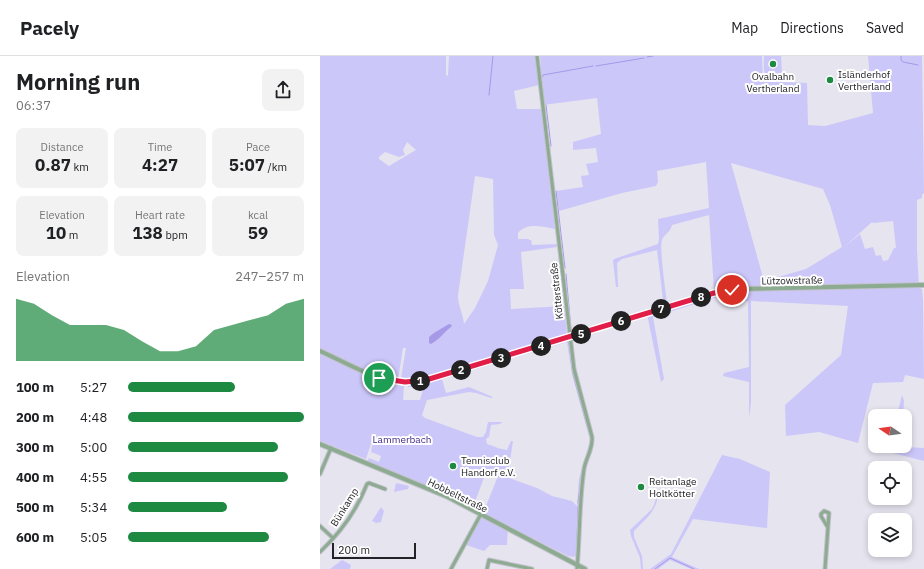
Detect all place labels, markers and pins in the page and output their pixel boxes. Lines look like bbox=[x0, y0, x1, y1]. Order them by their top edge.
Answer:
marker: Ovalbahn Vertherland bbox=[768, 59, 778, 69]
place label: Isländerhof Vertherland bbox=[838, 68, 891, 93]
place label: Ovalbahn Vertherland bbox=[747, 70, 799, 95]
marker: Isländerhof Vertherland bbox=[825, 75, 835, 85]
pin bbox=[715, 273, 749, 307]
pin: 8 bbox=[691, 287, 711, 307]
pin: 7 bbox=[651, 299, 671, 319]
pin: 6 bbox=[611, 311, 631, 331]
pin: 5 bbox=[571, 324, 591, 344]
pin: 4 bbox=[531, 336, 551, 356]
pin: 3 bbox=[491, 348, 511, 368]
pin: 2 bbox=[451, 360, 471, 380]
pin bbox=[362, 361, 396, 395]
pin: 1 bbox=[410, 371, 430, 391]
place label: Tennisclub Handorf e.V. bbox=[461, 454, 515, 479]
marker: Tennisclub Handorf e.V. bbox=[448, 461, 458, 471]
place label: Reitanlage Holtkötter bbox=[649, 475, 697, 500]
marker: Reitanlage Holtkötter bbox=[636, 482, 646, 492]

